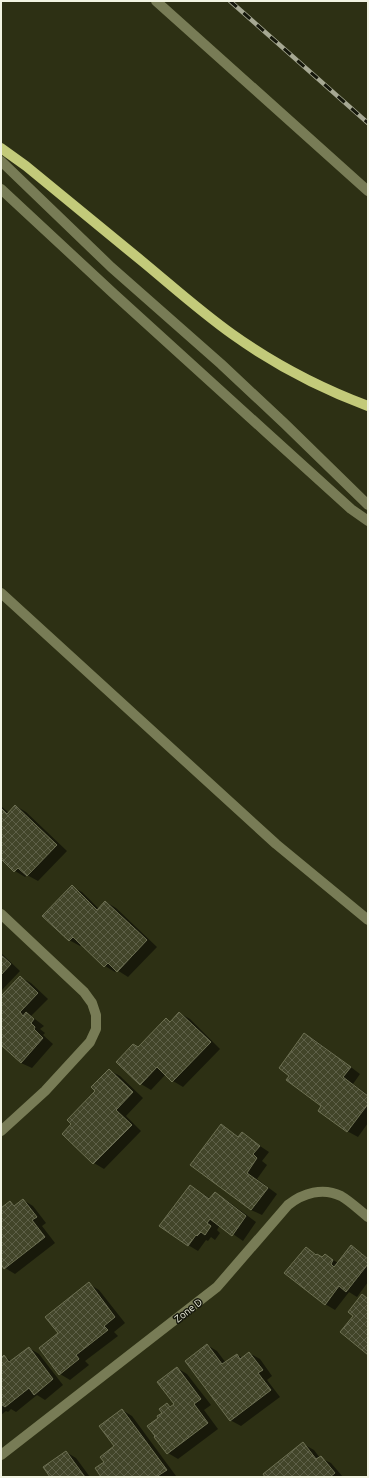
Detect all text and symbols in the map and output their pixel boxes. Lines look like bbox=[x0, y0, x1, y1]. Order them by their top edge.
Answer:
street label: Zone D bbox=[172, 1296, 204, 1325]

